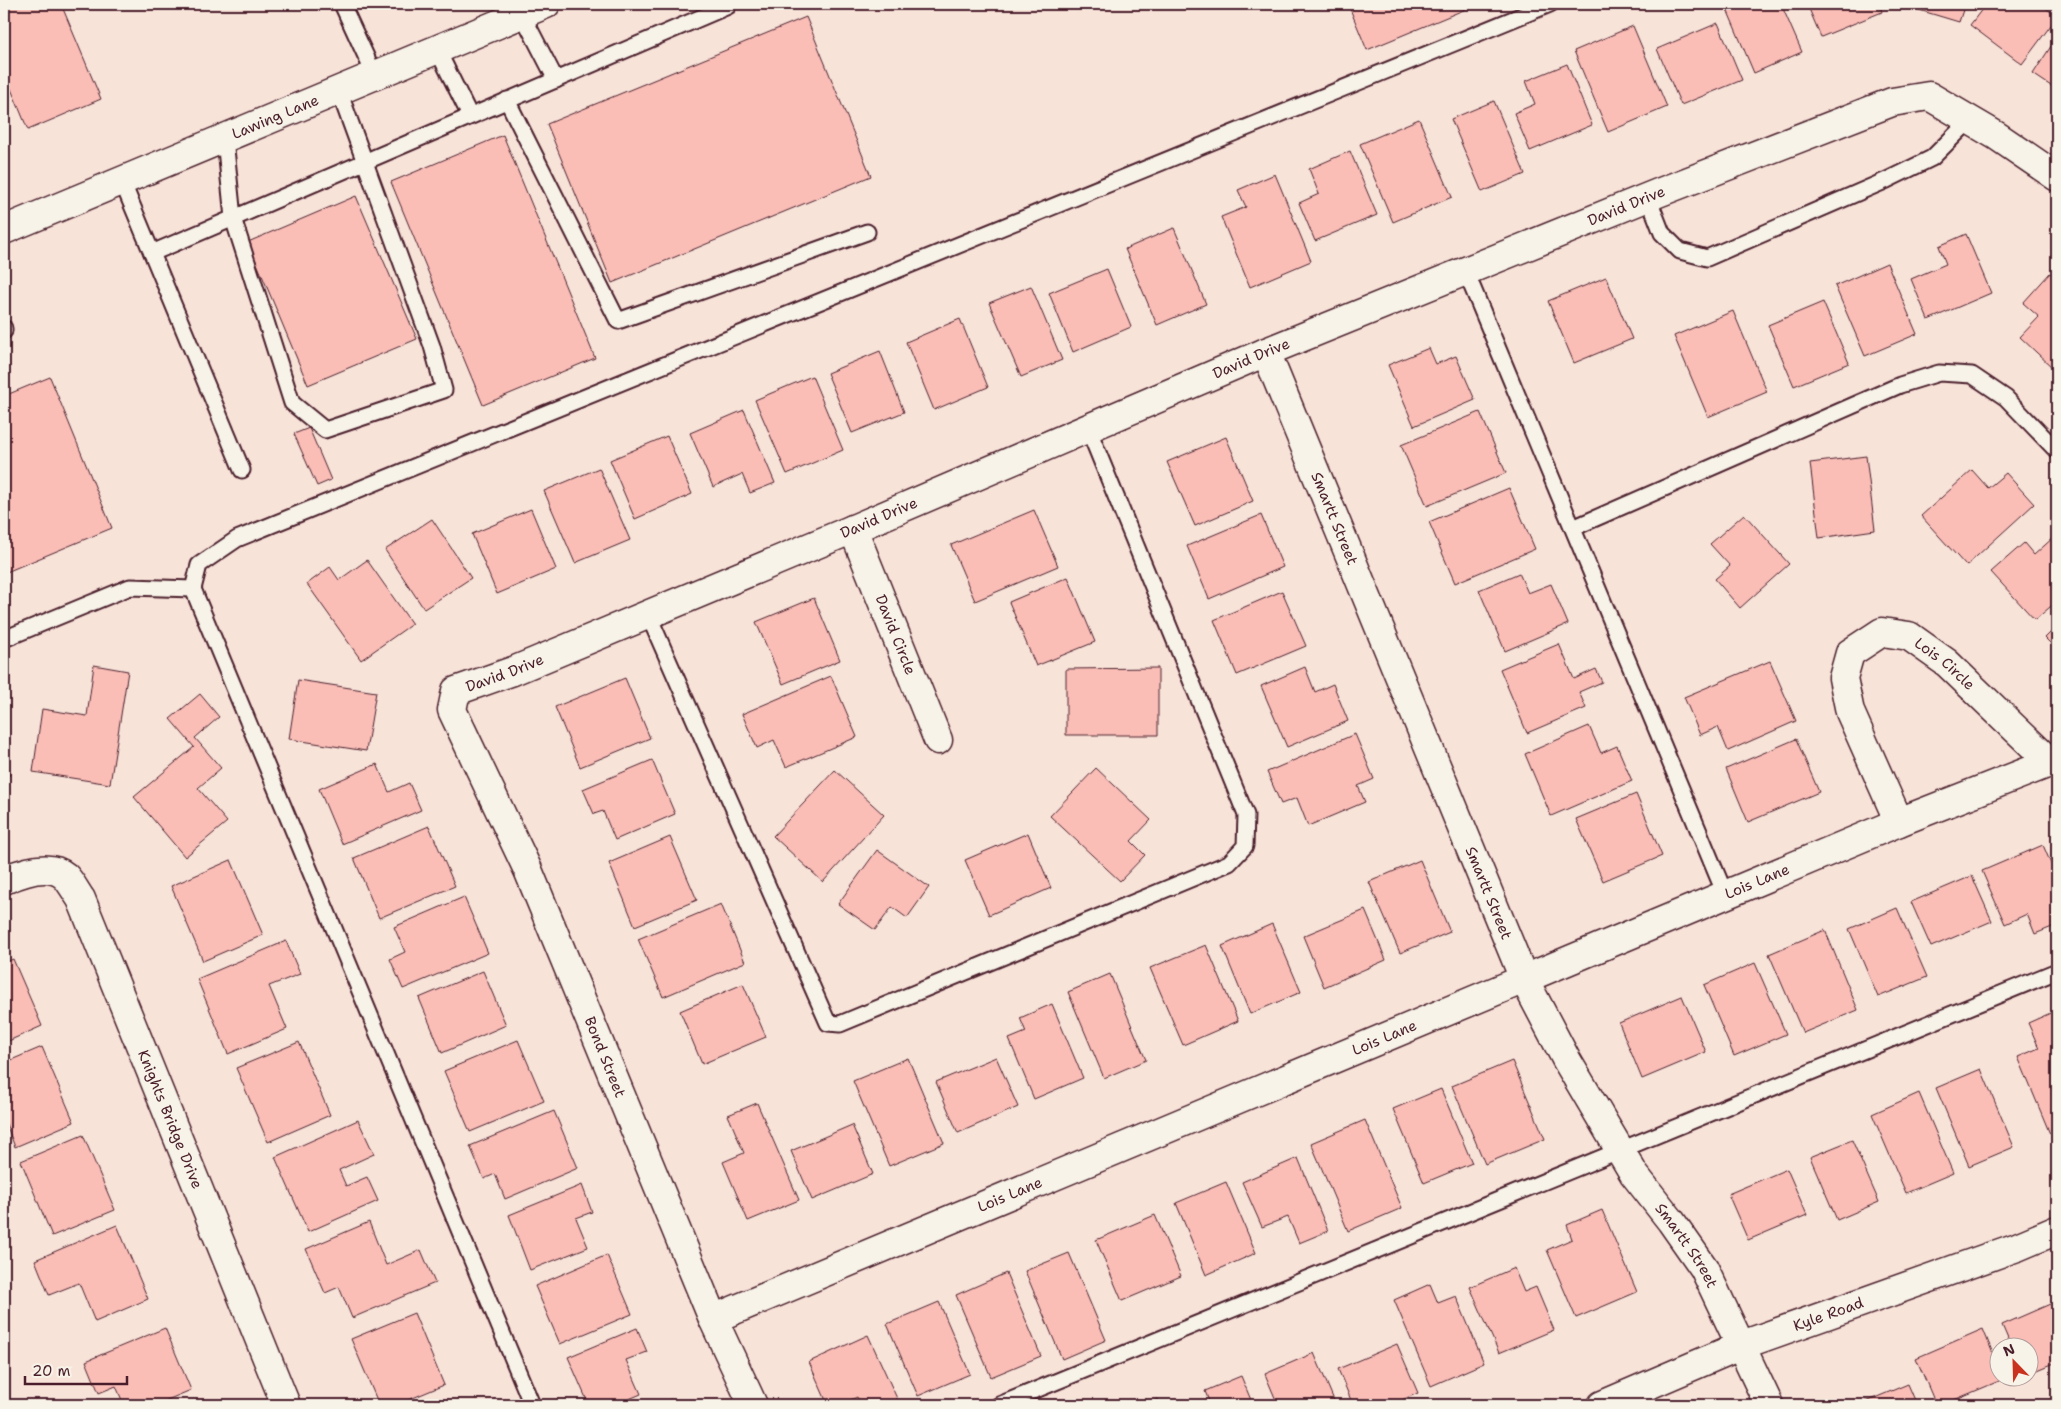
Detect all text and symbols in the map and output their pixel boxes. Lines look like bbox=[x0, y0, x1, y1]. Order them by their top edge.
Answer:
street label: Lawing Lane bbox=[229, 90, 322, 144]
street label: David Drive bbox=[1585, 181, 1668, 231]
street label: David Drive bbox=[1210, 333, 1293, 384]
street label: Smartt Street bbox=[1306, 469, 1363, 568]
street label: David Drive bbox=[837, 493, 920, 543]
street label: David Circle bbox=[871, 592, 921, 678]
street label: Lois Circle bbox=[1910, 633, 1979, 695]
street label: David Drive bbox=[463, 649, 547, 697]
street label: Smartt Street bbox=[1461, 844, 1517, 942]
street label: Lois Lane bbox=[1722, 859, 1792, 904]
street label: Bond Street bbox=[580, 1014, 630, 1100]
street label: Lois Lane bbox=[1349, 1015, 1420, 1060]
street label: Knights Bridge Drive bbox=[133, 1047, 207, 1192]
street label: Lois Lane bbox=[975, 1172, 1045, 1217]
street label: Smartt Street bbox=[1651, 1199, 1722, 1291]
street label: Kyle Road bbox=[1791, 1292, 1867, 1336]
north arrow bbox=[1988, 1336, 2038, 1386]
text: N bbox=[2000, 1340, 2018, 1360]
scale bar bbox=[25, 1354, 128, 1386]
text: 20 m bbox=[32, 1361, 71, 1381]

